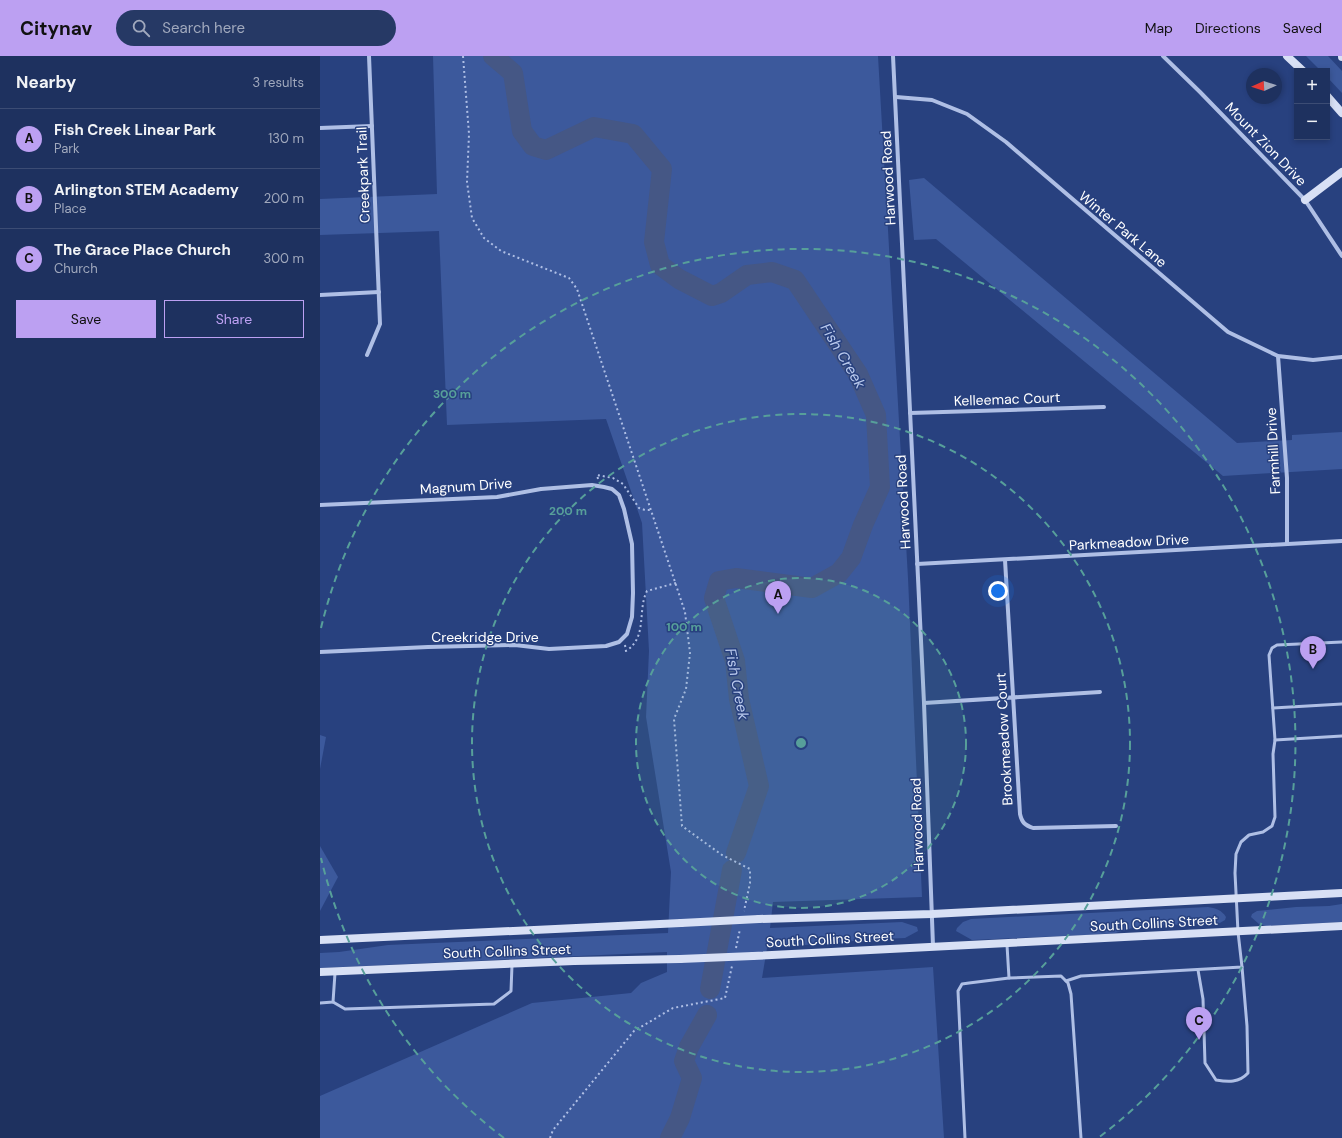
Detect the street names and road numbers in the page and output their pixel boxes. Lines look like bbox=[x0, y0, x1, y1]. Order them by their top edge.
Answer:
street label: Mount Zion Drive bbox=[1221, 98, 1311, 190]
street label: Creekpark Trail bbox=[352, 126, 374, 224]
street label: Harwood Road bbox=[877, 130, 899, 226]
street label: Winter Park Lane bbox=[1075, 187, 1171, 271]
street label: Kelleemac Court bbox=[953, 388, 1061, 410]
street label: Farmhill Drive bbox=[1262, 407, 1284, 495]
street label: Harwood Road bbox=[892, 454, 914, 550]
street label: Magnum Drive bbox=[419, 474, 513, 498]
street label: Parkmeadow Drive bbox=[1069, 530, 1189, 554]
street label: Creekridge Drive bbox=[431, 628, 539, 646]
street label: Brookmeadow Court bbox=[992, 672, 1016, 806]
street label: Harwood Road bbox=[906, 777, 928, 873]
street label: South Collins Street bbox=[1090, 911, 1218, 935]
street label: South Collins Street bbox=[766, 927, 894, 951]
street label: South Collins Street bbox=[443, 940, 571, 962]

